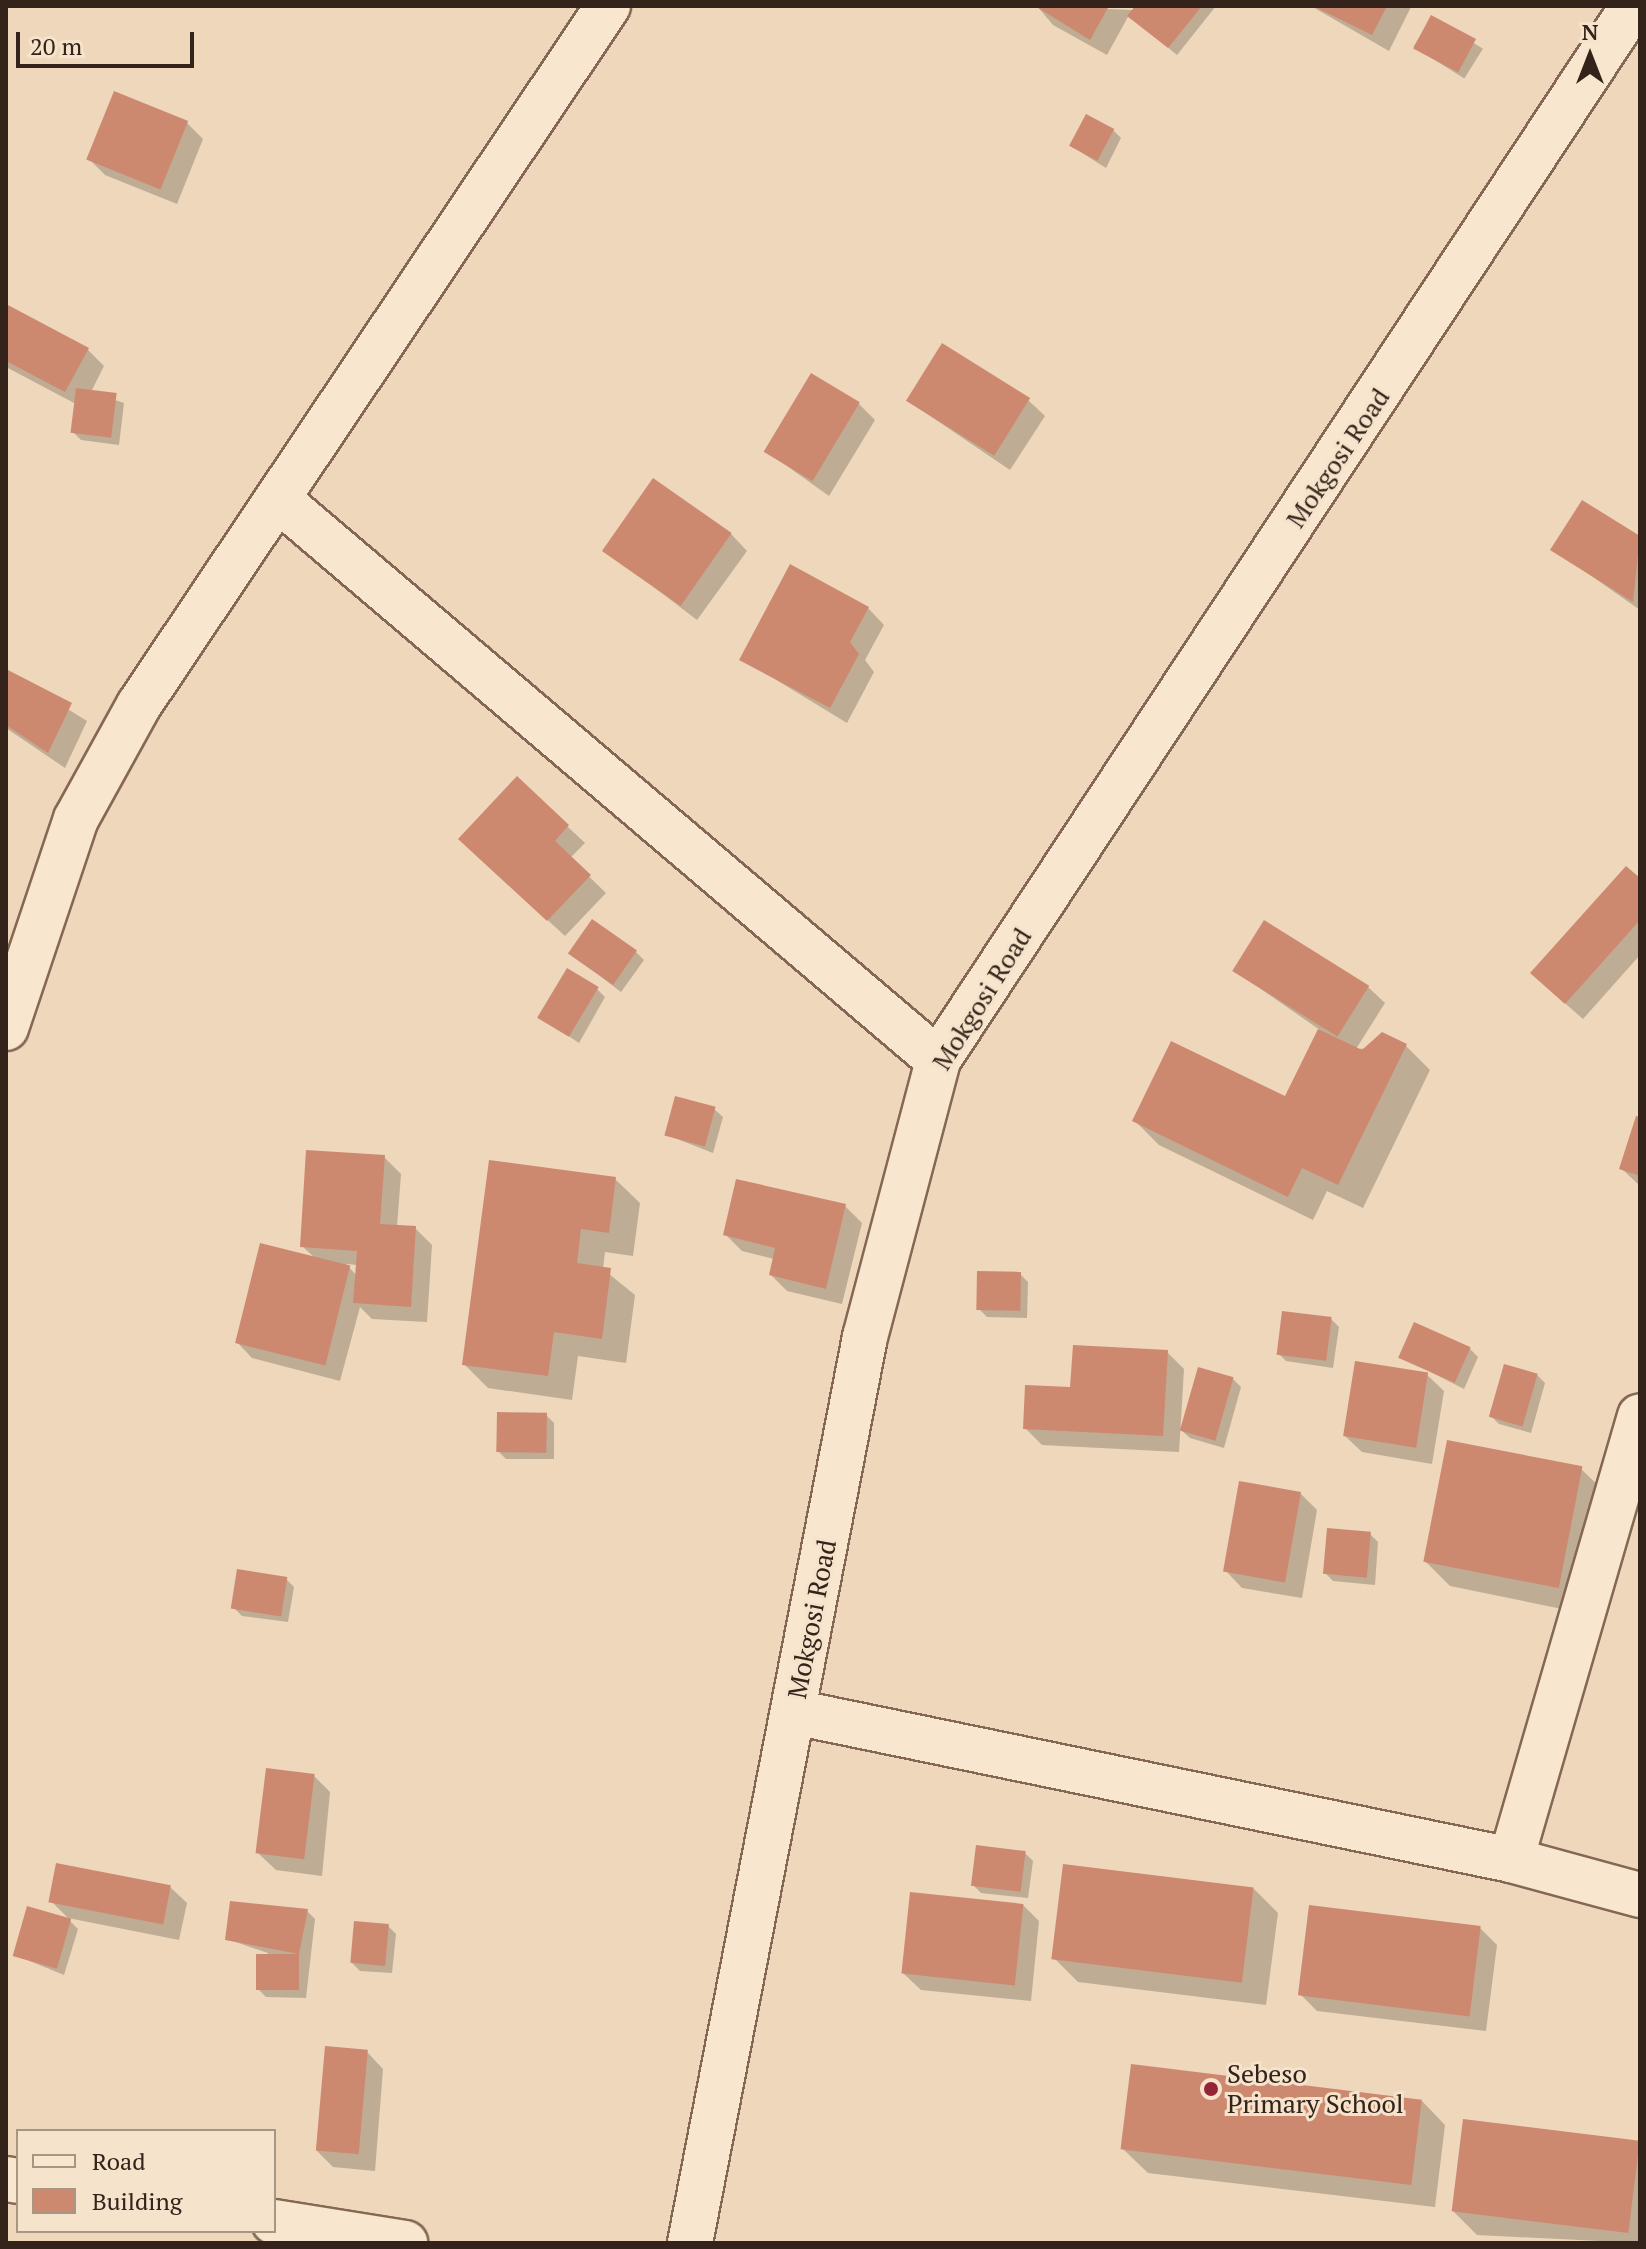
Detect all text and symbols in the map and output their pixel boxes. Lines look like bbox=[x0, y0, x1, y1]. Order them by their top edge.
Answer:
scale bar bbox=[20, 16, 198, 66]
north arrow bbox=[1550, 16, 1630, 96]
text: N bbox=[1582, 17, 1598, 46]
text: 20 m bbox=[30, 30, 82, 62]
street label: Mokgosi Road bbox=[1280, 382, 1396, 534]
street label: Mokgosi Road bbox=[926, 922, 1038, 1076]
street label: Mokgosi Road bbox=[781, 1537, 843, 1701]
place label: Sebeso Primary School bbox=[1227, 2058, 1404, 2120]
marker: Sebeso Primary School bbox=[1202, 2080, 1220, 2098]
legend bbox=[16, 2129, 276, 2233]
text: Road bbox=[92, 2145, 146, 2177]
text: Building bbox=[92, 2185, 182, 2217]

